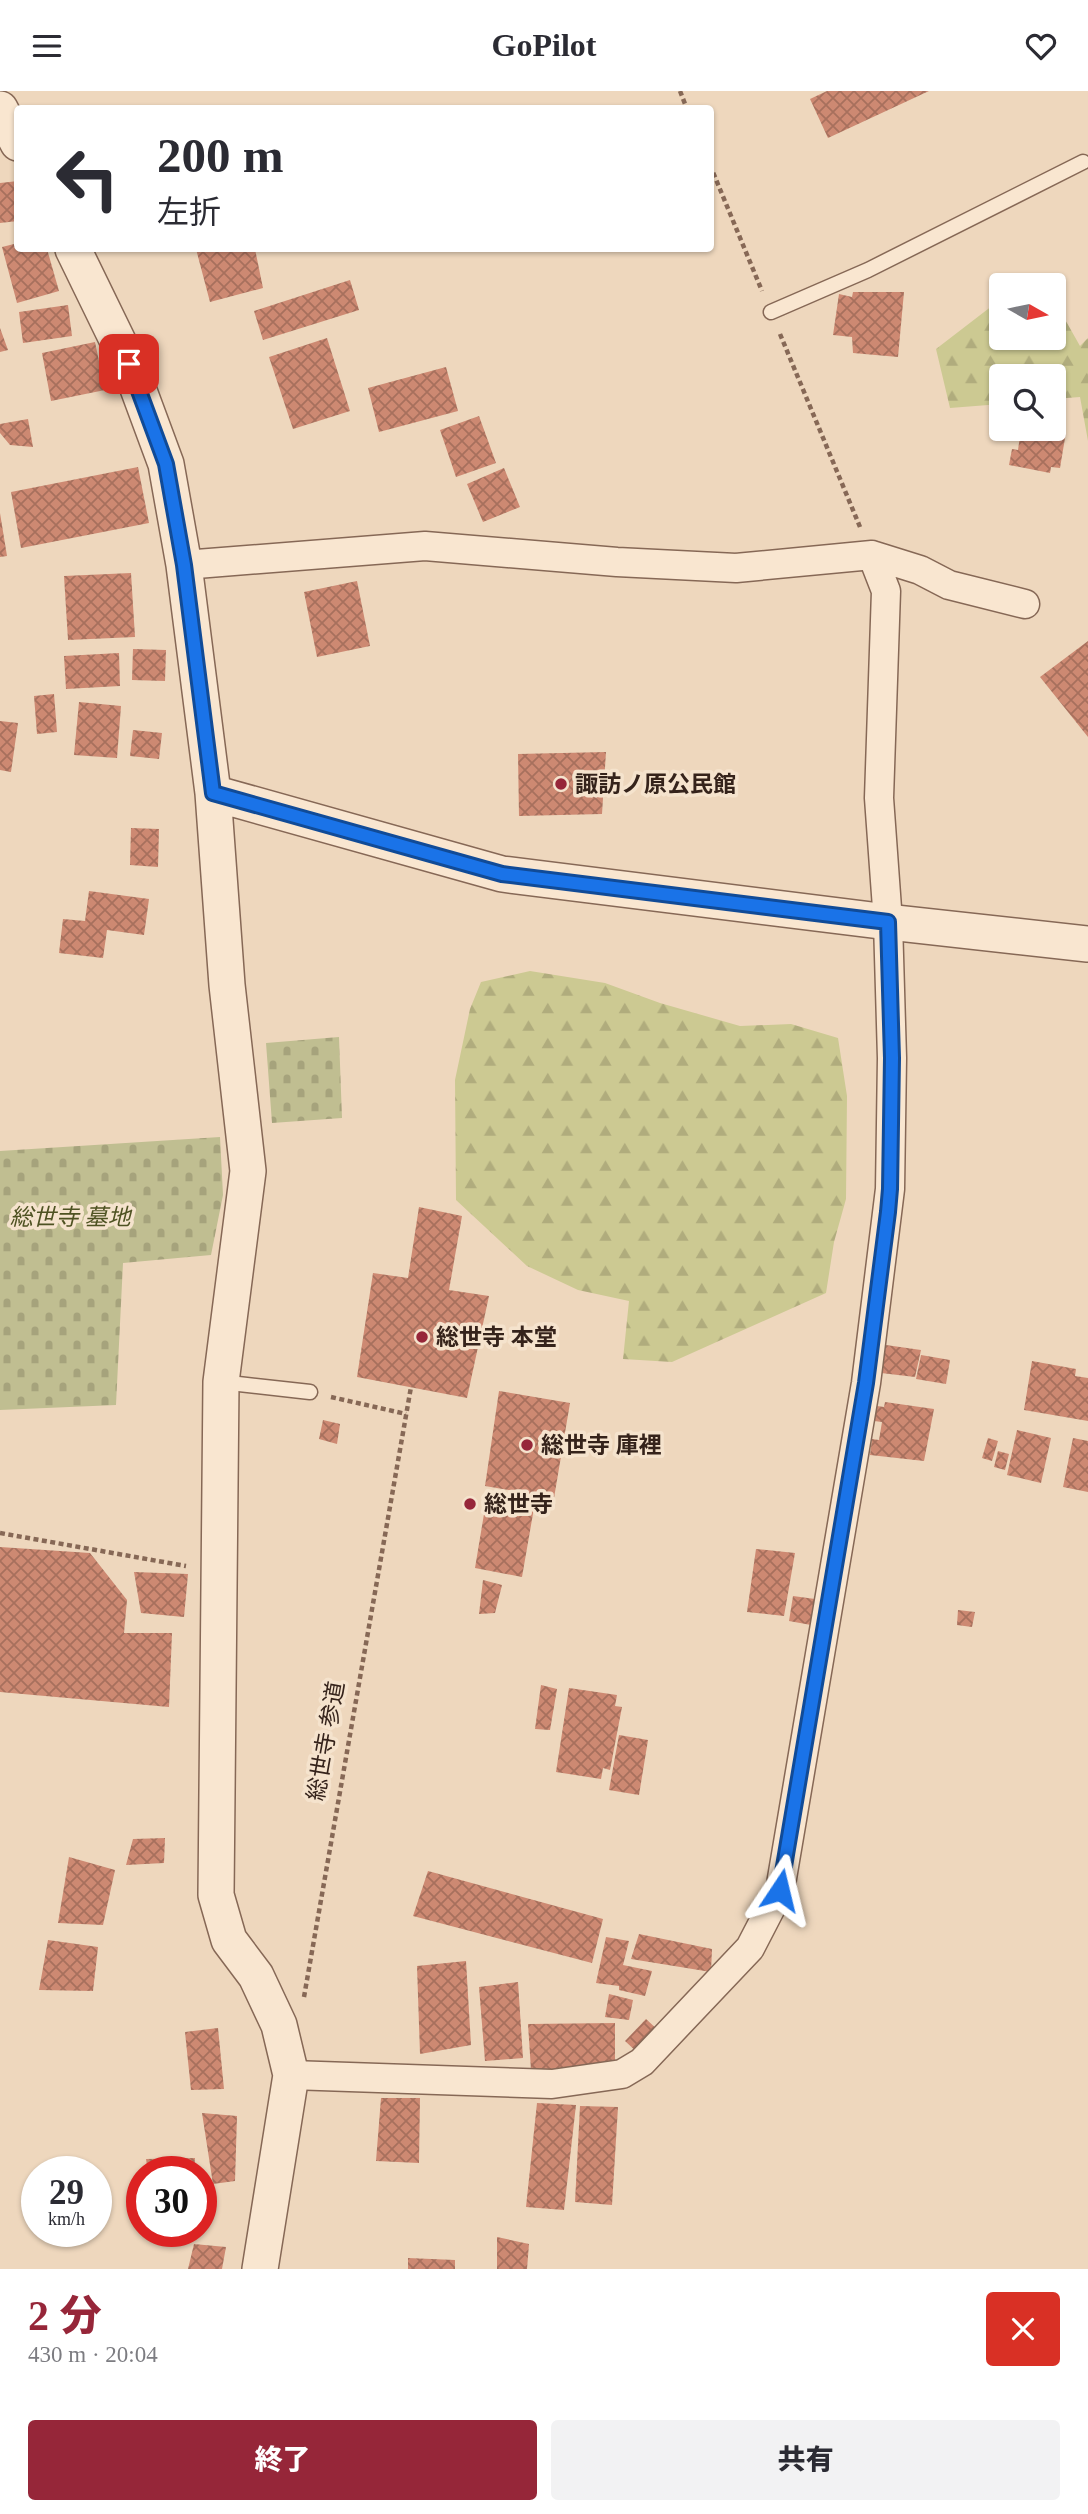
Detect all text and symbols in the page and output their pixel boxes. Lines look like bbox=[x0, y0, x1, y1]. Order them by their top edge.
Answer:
icon: menu bbox=[28, 27, 66, 65]
text: GoPilot bbox=[492, 27, 596, 63]
icon: heart bbox=[1022, 27, 1060, 65]
text: 200 m bbox=[157, 128, 284, 183]
icon: left bbox=[42, 133, 133, 224]
text: 左折 bbox=[157, 194, 221, 230]
north arrow bbox=[989, 273, 1066, 350]
map controls bbox=[989, 273, 1066, 441]
pin bbox=[99, 334, 159, 394]
icon: arrive bbox=[110, 345, 148, 383]
button: search bbox=[989, 364, 1066, 441]
place label: 諏訪ノ原公民館 bbox=[575, 772, 736, 797]
marker: 諏訪ノ原公民館 bbox=[553, 776, 569, 792]
park label: 総世寺 墓地 bbox=[10, 1205, 132, 1230]
place label: 総世寺 本堂 bbox=[436, 1325, 557, 1350]
marker: 総世寺 本堂 bbox=[414, 1329, 430, 1345]
place label: 総世寺 庫裡 bbox=[541, 1433, 662, 1458]
marker: 総世寺 庫裡 bbox=[519, 1437, 535, 1453]
place label: 総世寺 bbox=[484, 1492, 553, 1517]
marker: 総世寺 bbox=[462, 1496, 478, 1512]
street label: 総世寺 参道 bbox=[303, 1679, 349, 1803]
position arrow bbox=[743, 1853, 817, 1927]
speed limit sign: 30 bbox=[126, 2156, 217, 2247]
text: 29 bbox=[49, 2173, 84, 2212]
text: km/h bbox=[48, 2209, 85, 2229]
button: close bbox=[986, 2292, 1060, 2366]
text: 2 分 bbox=[28, 2293, 102, 2339]
text: 430 m · 20:04 bbox=[28, 2342, 158, 2367]
button: 終了 bbox=[28, 2420, 537, 2500]
button: 共有 bbox=[551, 2420, 1060, 2500]

